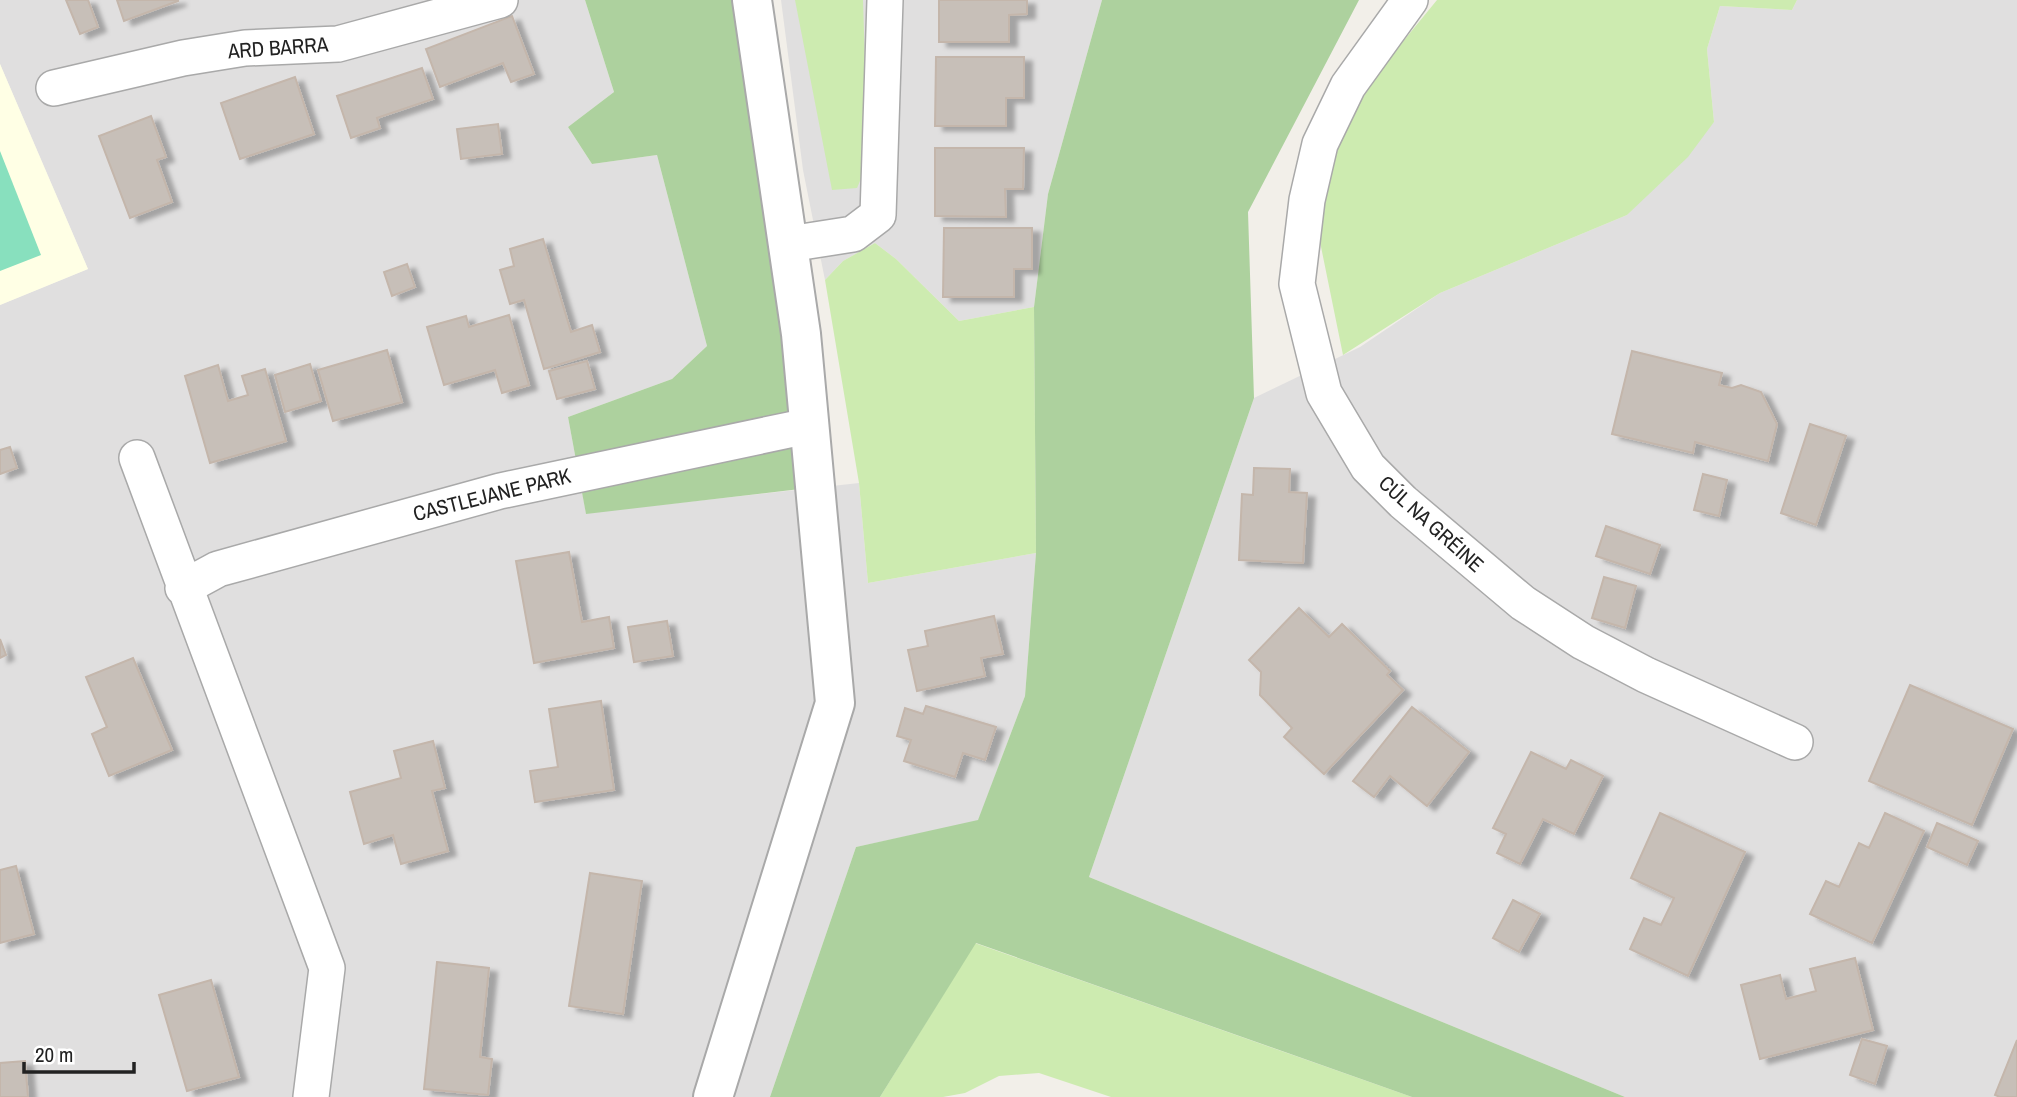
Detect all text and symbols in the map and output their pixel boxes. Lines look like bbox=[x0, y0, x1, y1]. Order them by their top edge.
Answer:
street label: ARD BARRA bbox=[226, 29, 330, 66]
street label: CASTLEJANE PARK bbox=[410, 461, 574, 528]
street label: CÚL NA GRÉINE bbox=[1372, 469, 1490, 579]
scale bar bbox=[24, 1030, 135, 1074]
text: 20 m bbox=[35, 1040, 73, 1069]

